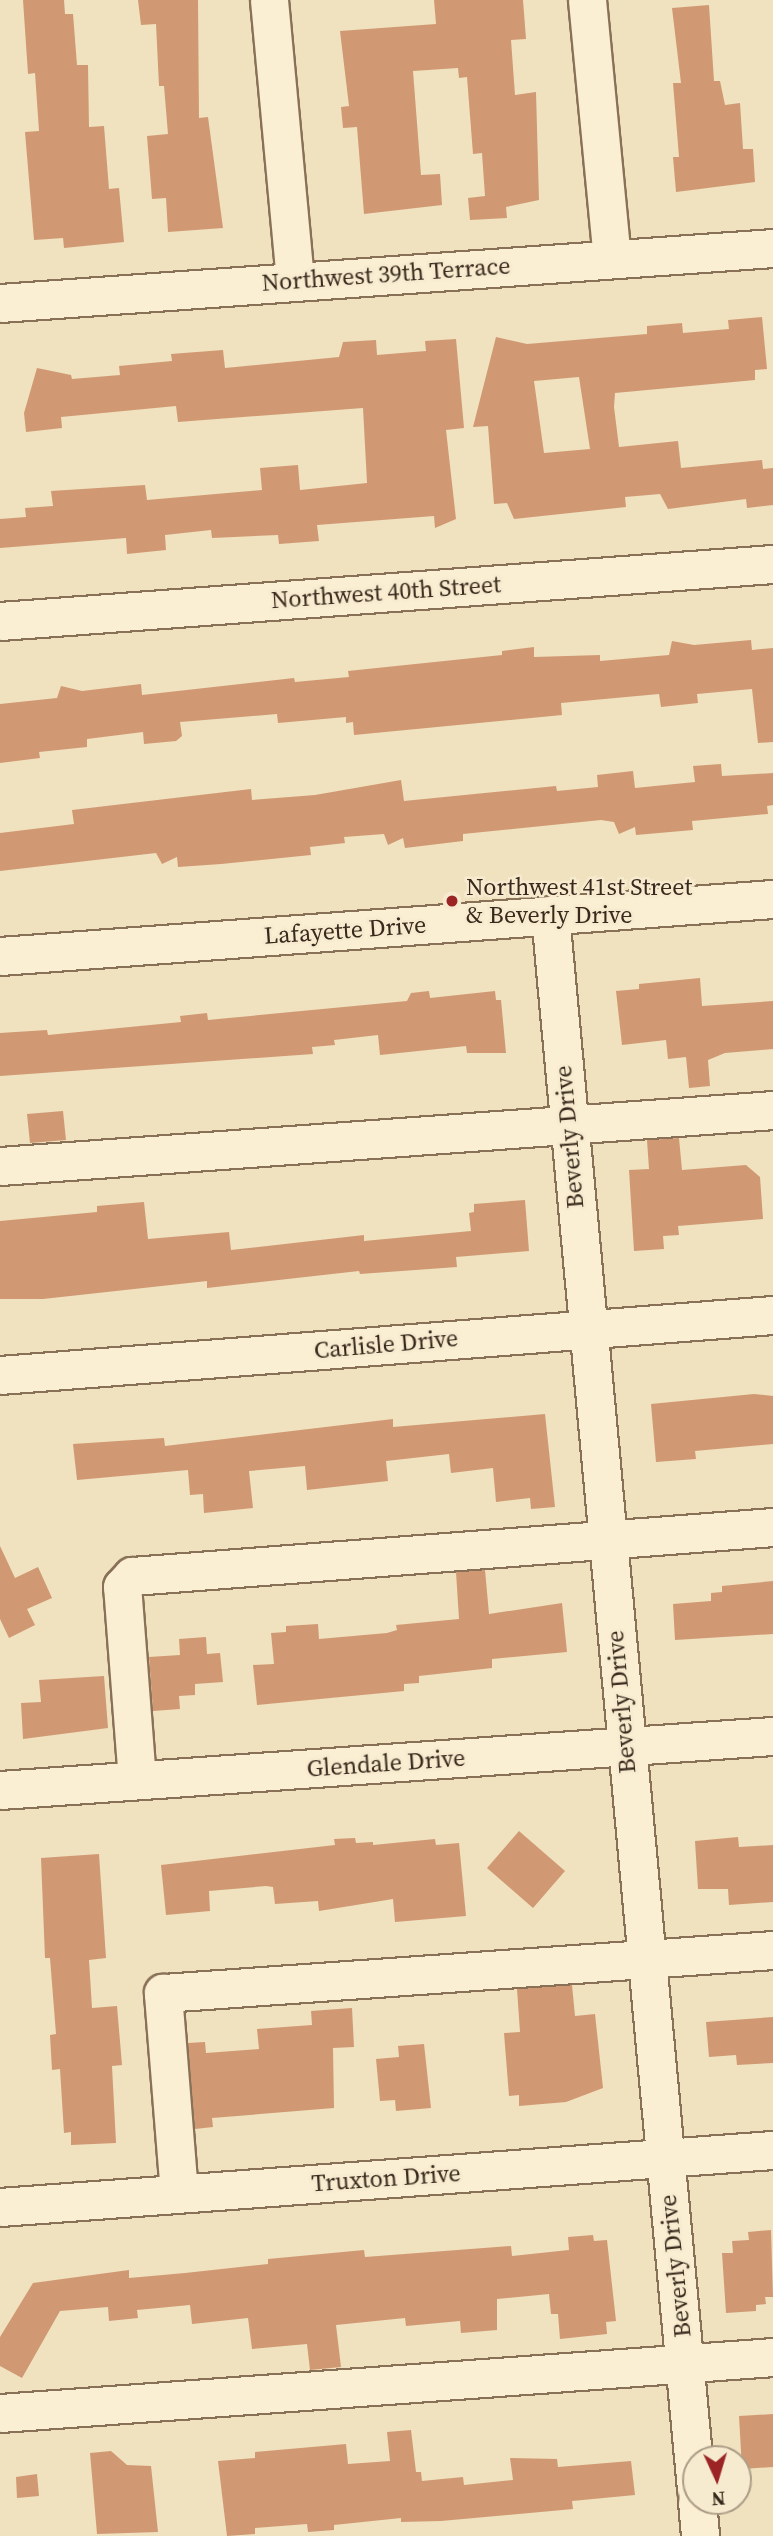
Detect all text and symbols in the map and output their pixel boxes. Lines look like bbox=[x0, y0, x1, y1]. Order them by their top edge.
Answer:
street label: Northwest 39th Terrace bbox=[260, 251, 512, 297]
street label: Northwest 40th Street bbox=[270, 570, 502, 614]
place label: Northwest 41st Street & Beverly Drive bbox=[466, 873, 692, 929]
marker: Northwest 41st Street & Beverly Drive bbox=[444, 893, 460, 909]
street label: Lafayette Drive bbox=[263, 910, 427, 950]
street label: Beverly Drive bbox=[548, 1064, 590, 1210]
street label: Carlisle Drive bbox=[313, 1323, 459, 1365]
street label: Beverly Drive bbox=[600, 1629, 642, 1775]
street label: Glendale Drive bbox=[306, 1743, 466, 1783]
street label: Truxton Drive bbox=[310, 2158, 462, 2198]
street label: Beverly Drive bbox=[653, 2193, 697, 2339]
north arrow bbox=[682, 2445, 752, 2515]
text: N bbox=[711, 2486, 726, 2512]

